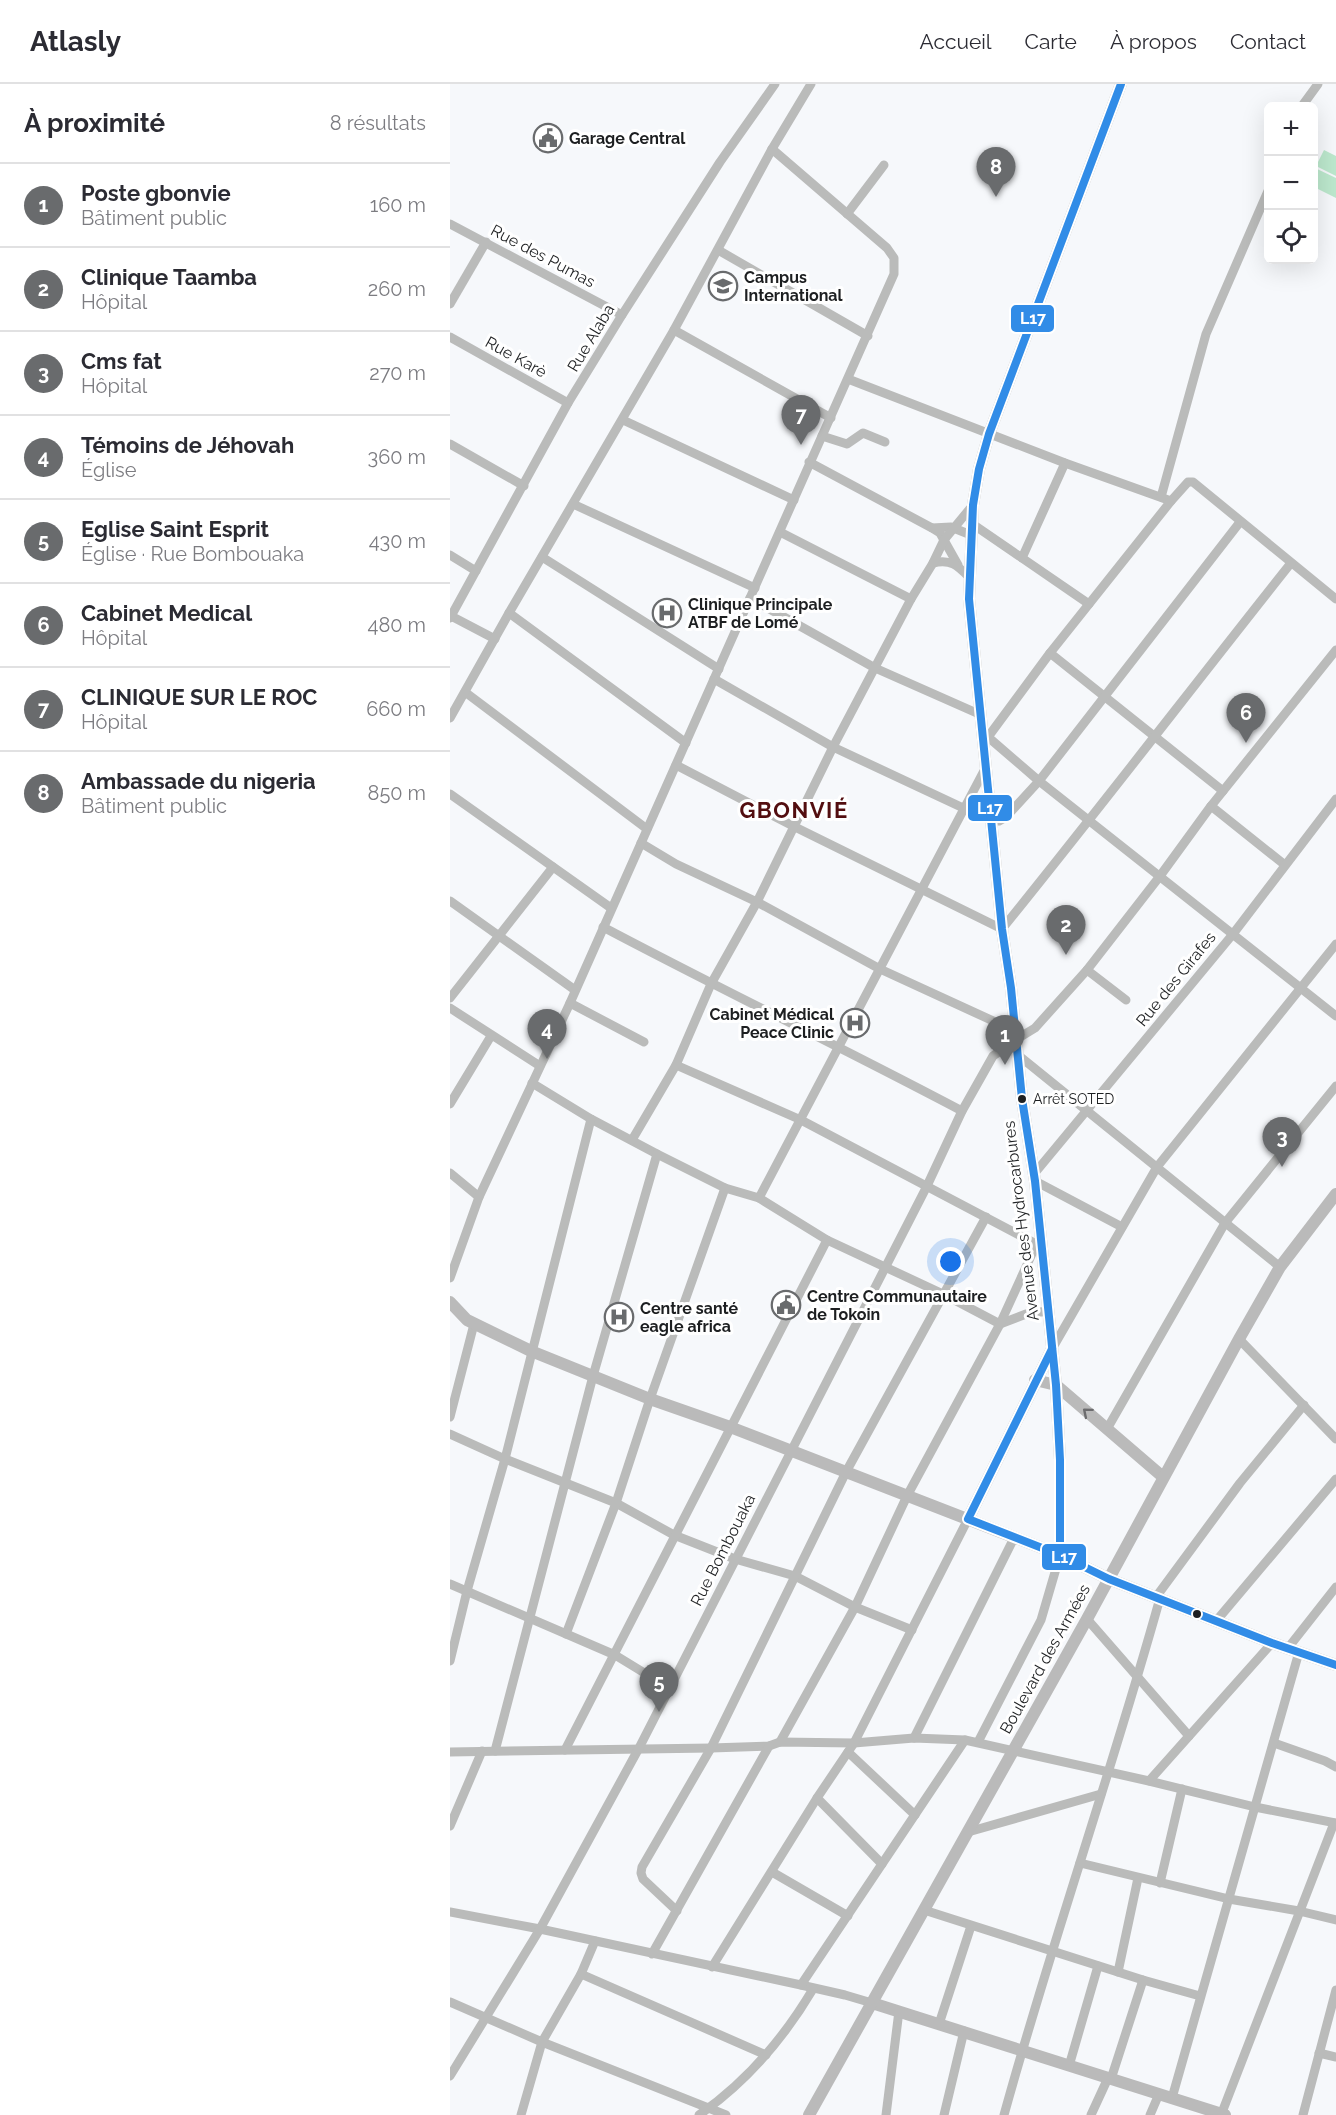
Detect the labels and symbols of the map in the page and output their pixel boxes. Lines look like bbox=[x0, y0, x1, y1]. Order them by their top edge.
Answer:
public building icon: Garage Central bbox=[532, 122, 564, 154]
place label: Garage Central bbox=[569, 129, 686, 148]
pin: 8 bbox=[976, 147, 1016, 197]
street label: Rue des Pumas bbox=[488, 221, 598, 292]
place label: Campus International bbox=[744, 268, 844, 305]
school or university icon: Campus International bbox=[707, 270, 739, 302]
street label: Rue Alaba bbox=[563, 301, 619, 375]
line badge: L17 bbox=[1010, 304, 1055, 333]
text: L17 bbox=[1020, 309, 1046, 328]
street label: Rue Karè bbox=[482, 332, 550, 382]
pin: 7 bbox=[782, 396, 820, 445]
place label: Clinique Principale ATBF de Lomé bbox=[688, 595, 833, 632]
hospital icon: Clinique Principale ATBF de Lomé bbox=[651, 597, 683, 629]
pin: 6 bbox=[1226, 694, 1266, 743]
line badge: L17 bbox=[967, 794, 1013, 822]
district label: GBONVIÉ bbox=[739, 797, 849, 823]
text: L17 bbox=[977, 799, 1003, 818]
pin: 2 bbox=[1046, 906, 1086, 955]
street label: Rue des Girafes bbox=[1132, 928, 1220, 1030]
place label: Cabinet Médical Peace Clinic bbox=[710, 1005, 835, 1042]
hospital icon: Cabinet Médical Peace Clinic bbox=[839, 1007, 871, 1039]
pin: 4 bbox=[528, 1010, 566, 1059]
pin: 1 bbox=[986, 1016, 1024, 1065]
place label: Arrêt SOTED bbox=[1033, 1091, 1114, 1107]
marker: Arrêt SOTED bbox=[1016, 1093, 1028, 1105]
pin: 3 bbox=[1262, 1118, 1302, 1167]
street label: Avenue des Hydrocarbures bbox=[999, 1120, 1043, 1322]
your location bbox=[936, 1247, 965, 1276]
place label: Centre Communautaire de Tokoin bbox=[807, 1287, 987, 1324]
public building icon: Centre Communautaire de Tokoin bbox=[770, 1289, 802, 1321]
place label: Centre santé eagle africa bbox=[640, 1299, 739, 1336]
hospital icon: Centre santé eagle africa bbox=[603, 1301, 635, 1333]
one-way arrow bbox=[1083, 1408, 1094, 1419]
street label: Rue Bombouaka bbox=[687, 1491, 759, 1609]
line badge: L17 bbox=[1041, 1543, 1087, 1571]
text: L17 bbox=[1051, 1548, 1077, 1567]
street label: Boulevard des Armées bbox=[996, 1581, 1094, 1737]
unlabelled marker bbox=[1191, 1608, 1203, 1620]
pin: 5 bbox=[640, 1662, 678, 1712]

